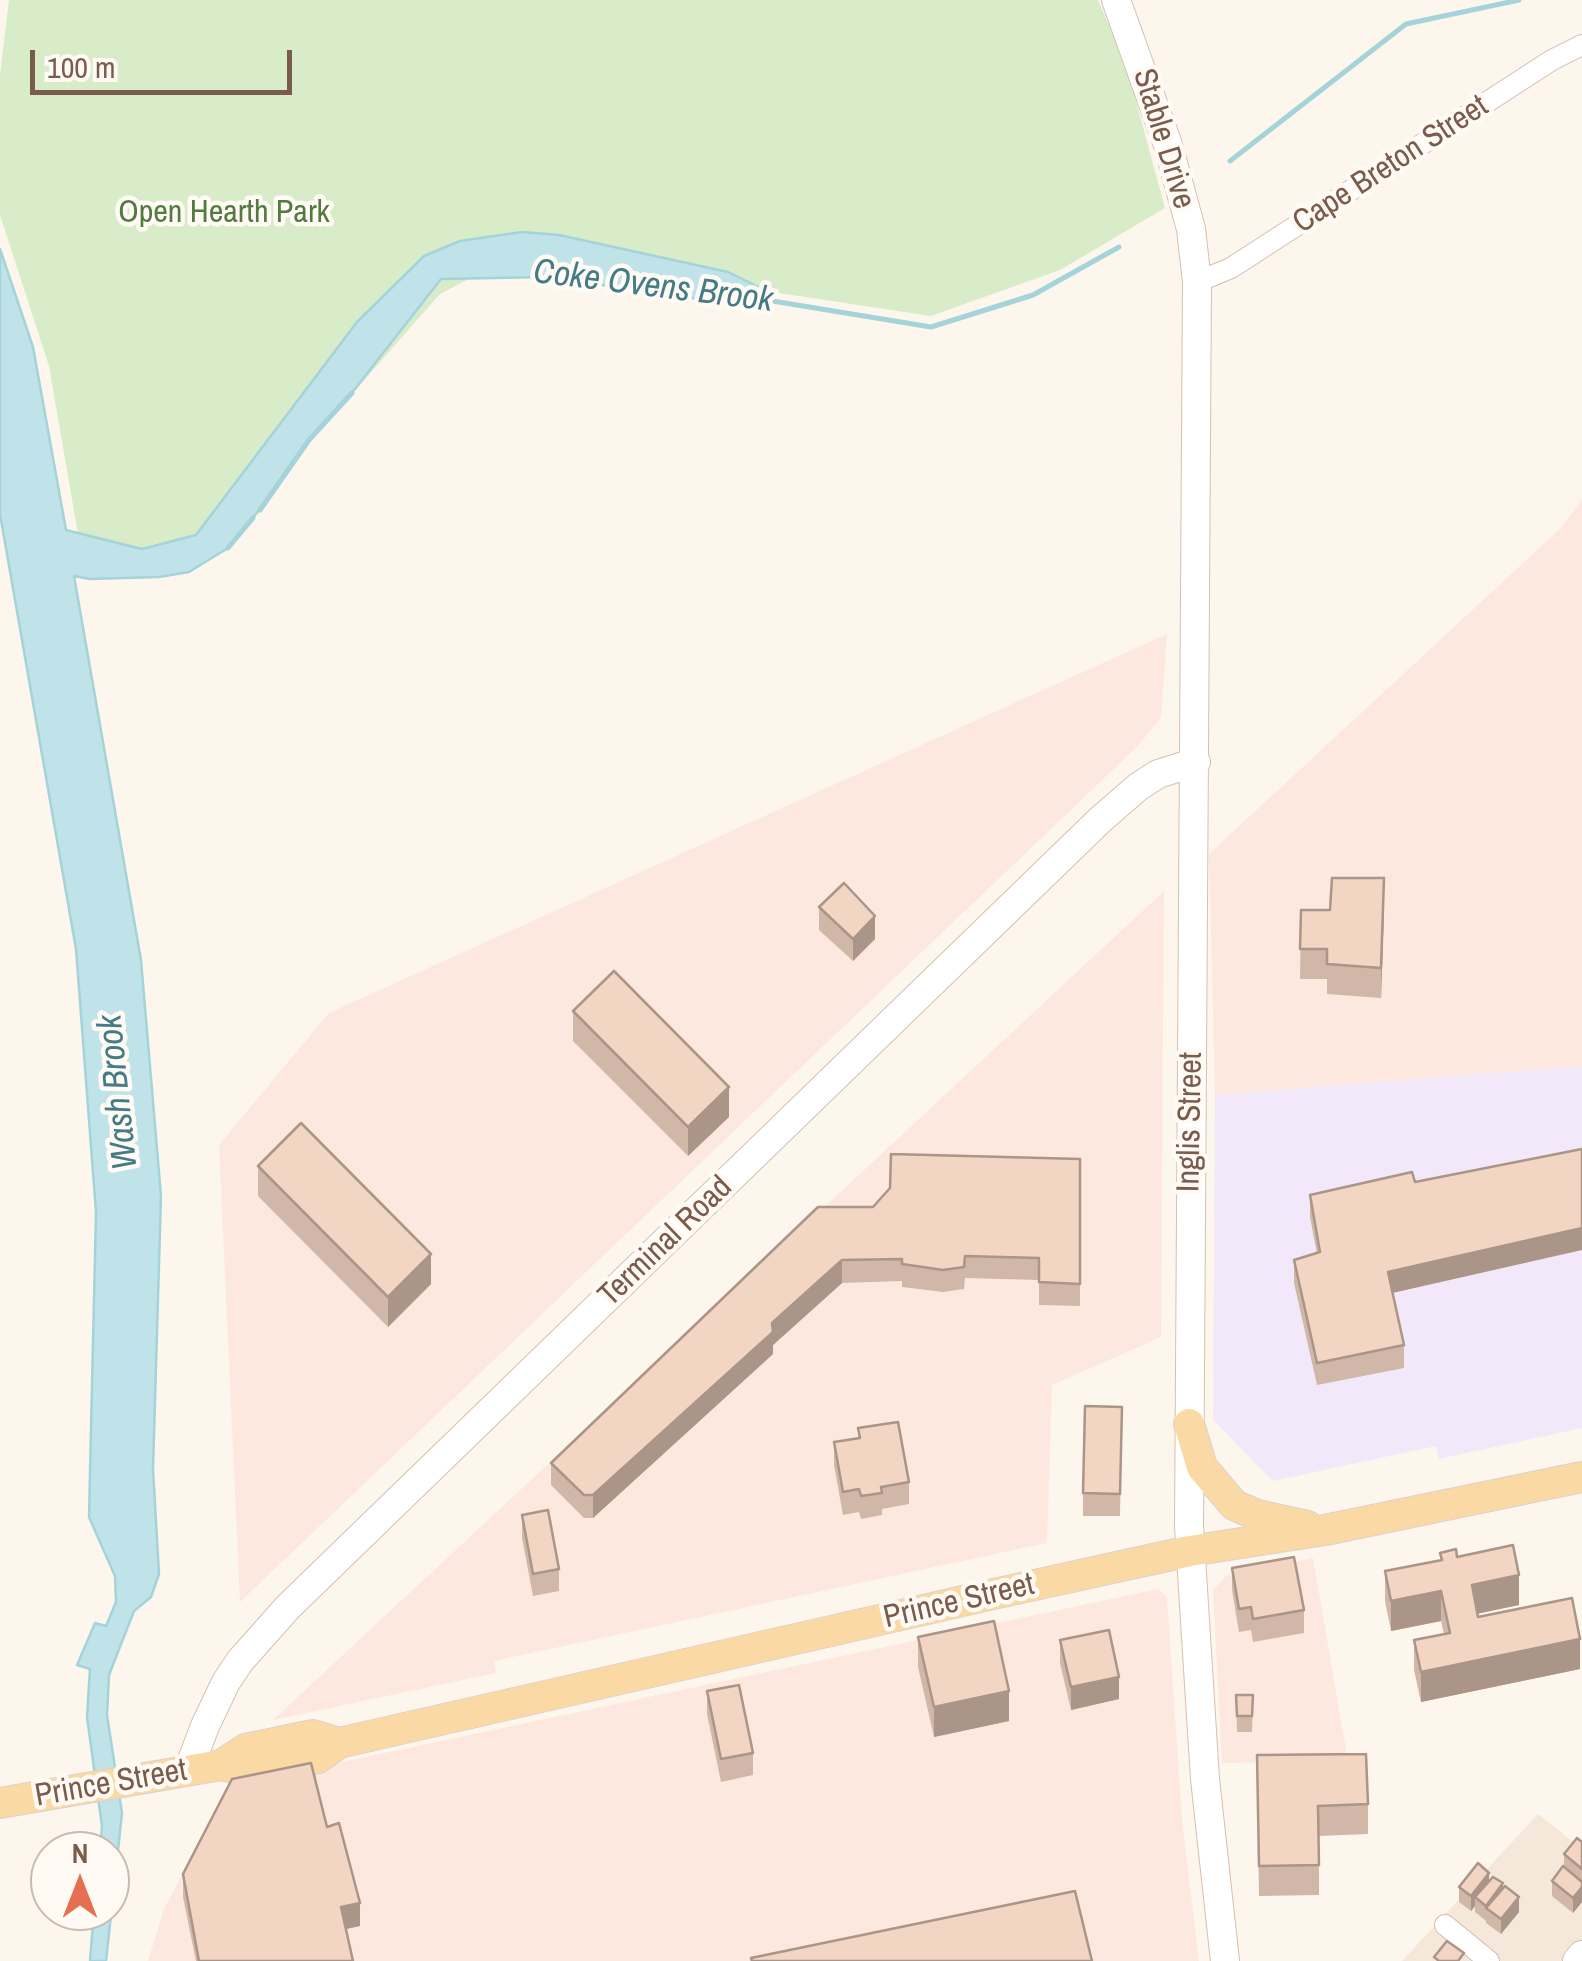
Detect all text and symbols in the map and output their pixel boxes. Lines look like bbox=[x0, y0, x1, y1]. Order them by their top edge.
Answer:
scale bar bbox=[35, 30, 298, 92]
text: 100 m bbox=[47, 47, 115, 87]
street label: Stable Drive bbox=[1124, 64, 1202, 214]
street label: Cape Breton Street bbox=[1286, 88, 1496, 242]
park label: Open Hearth Park bbox=[118, 194, 330, 232]
water label: Coke Ovens Brook bbox=[531, 251, 775, 323]
water label: Wash Brook bbox=[90, 1012, 148, 1172]
street label: Inglis Street bbox=[1171, 1052, 1211, 1192]
street label: Terminal Road bbox=[591, 1169, 741, 1315]
street label: Prince Street bbox=[880, 1566, 1038, 1638]
street label: Prince Street bbox=[32, 1752, 190, 1816]
north arrow bbox=[30, 1831, 130, 1931]
text: N bbox=[72, 1834, 88, 1872]

